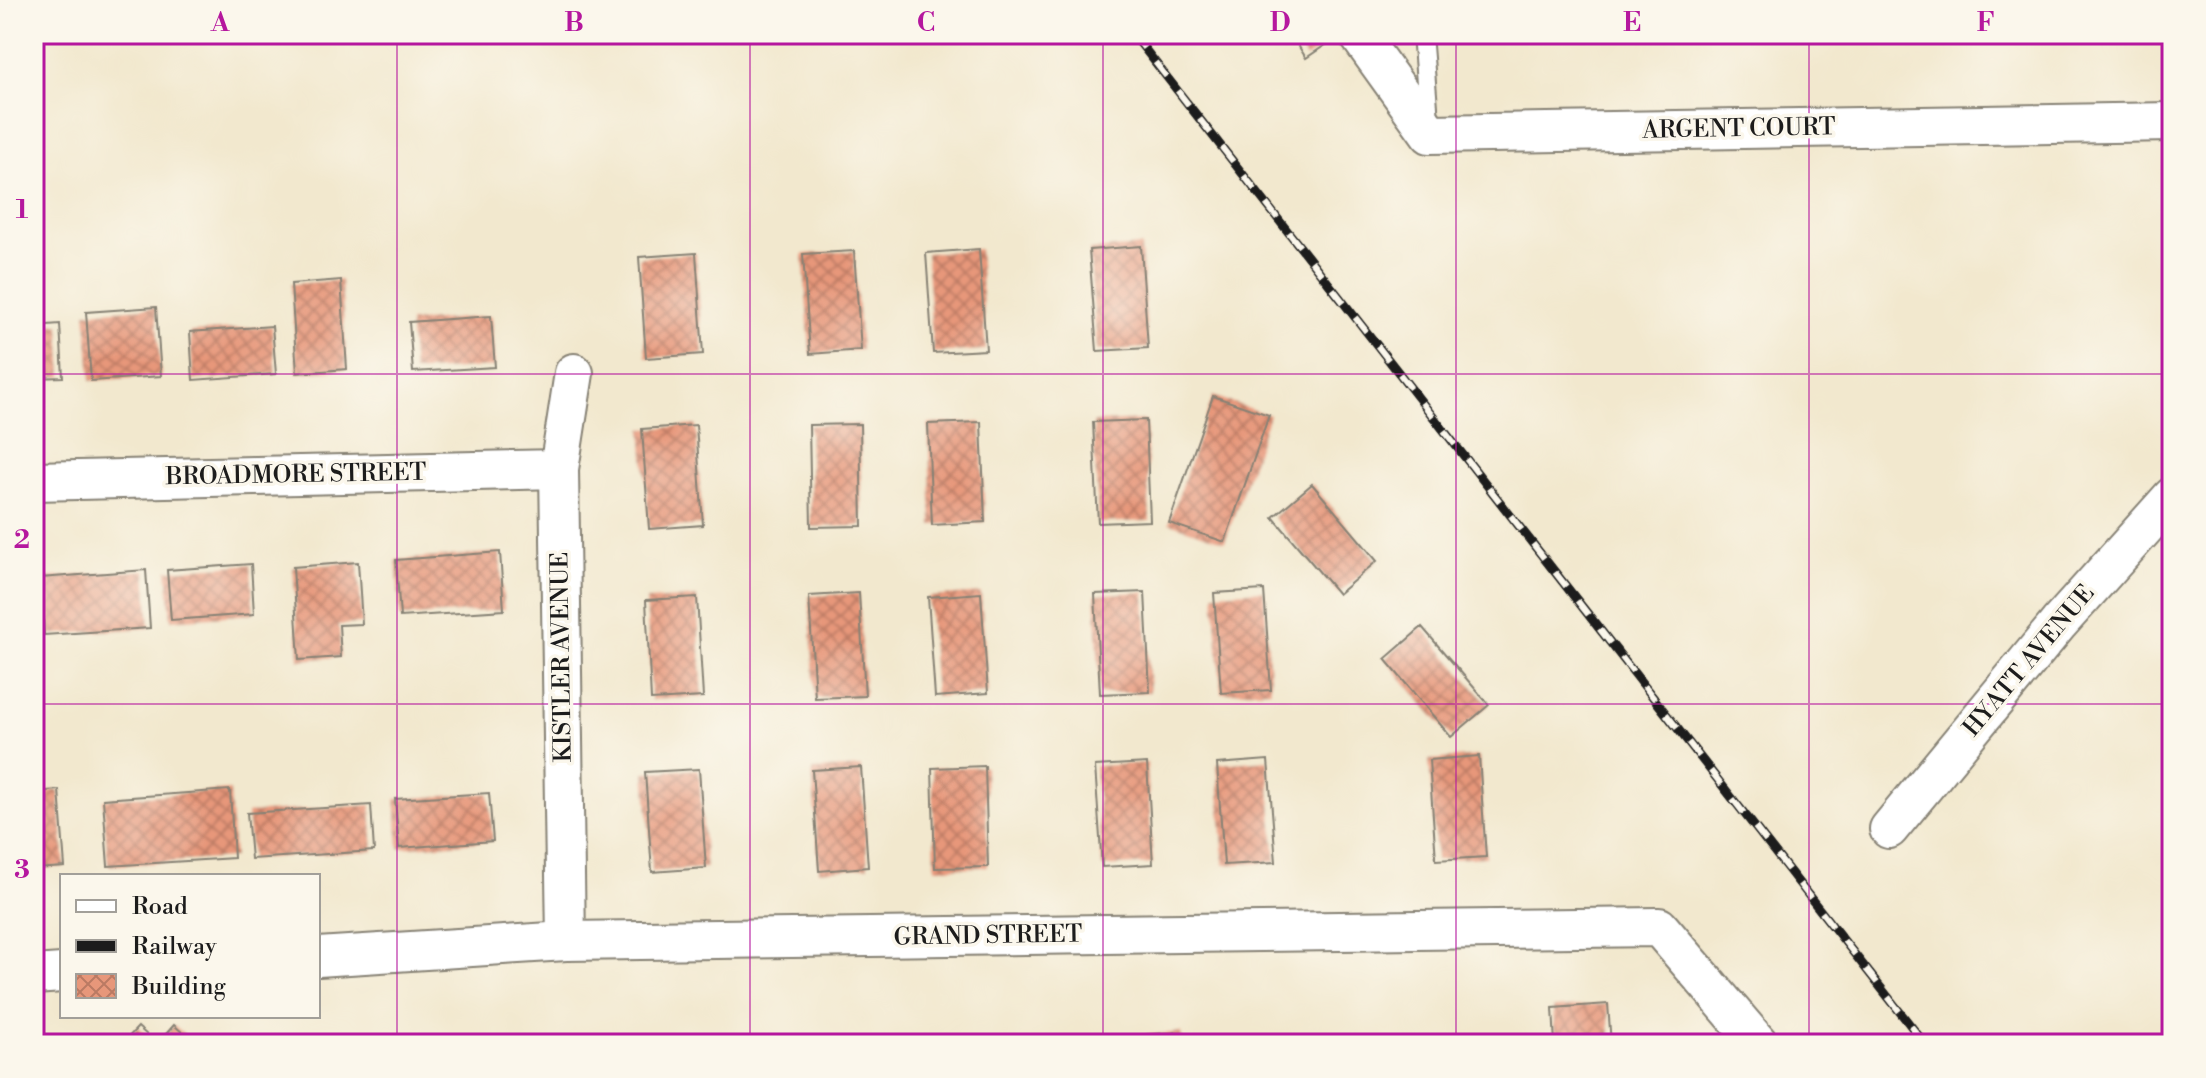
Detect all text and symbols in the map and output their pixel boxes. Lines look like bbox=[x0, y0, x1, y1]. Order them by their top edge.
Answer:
text: A bbox=[210, 7, 230, 39]
text: B bbox=[564, 7, 584, 39]
text: C bbox=[917, 7, 935, 39]
text: D bbox=[1270, 7, 1290, 39]
text: E bbox=[1623, 7, 1641, 39]
text: F bbox=[1977, 7, 1995, 39]
street label: ARGENT COURT bbox=[1641, 112, 1836, 146]
text: 1 bbox=[16, 194, 29, 226]
street label: BROADMORE STREET bbox=[164, 458, 427, 492]
text: 2 bbox=[14, 524, 30, 556]
street label: KISTLER AVENUE bbox=[545, 551, 579, 763]
street label: HYATT AVENUE bbox=[1957, 579, 2101, 743]
text: 3 bbox=[14, 854, 30, 886]
legend bbox=[60, 874, 320, 1018]
text: Road bbox=[132, 892, 188, 922]
street label: GRAND STREET bbox=[893, 919, 1083, 953]
text: Railway bbox=[132, 932, 217, 962]
text: Building bbox=[131, 972, 226, 1002]

